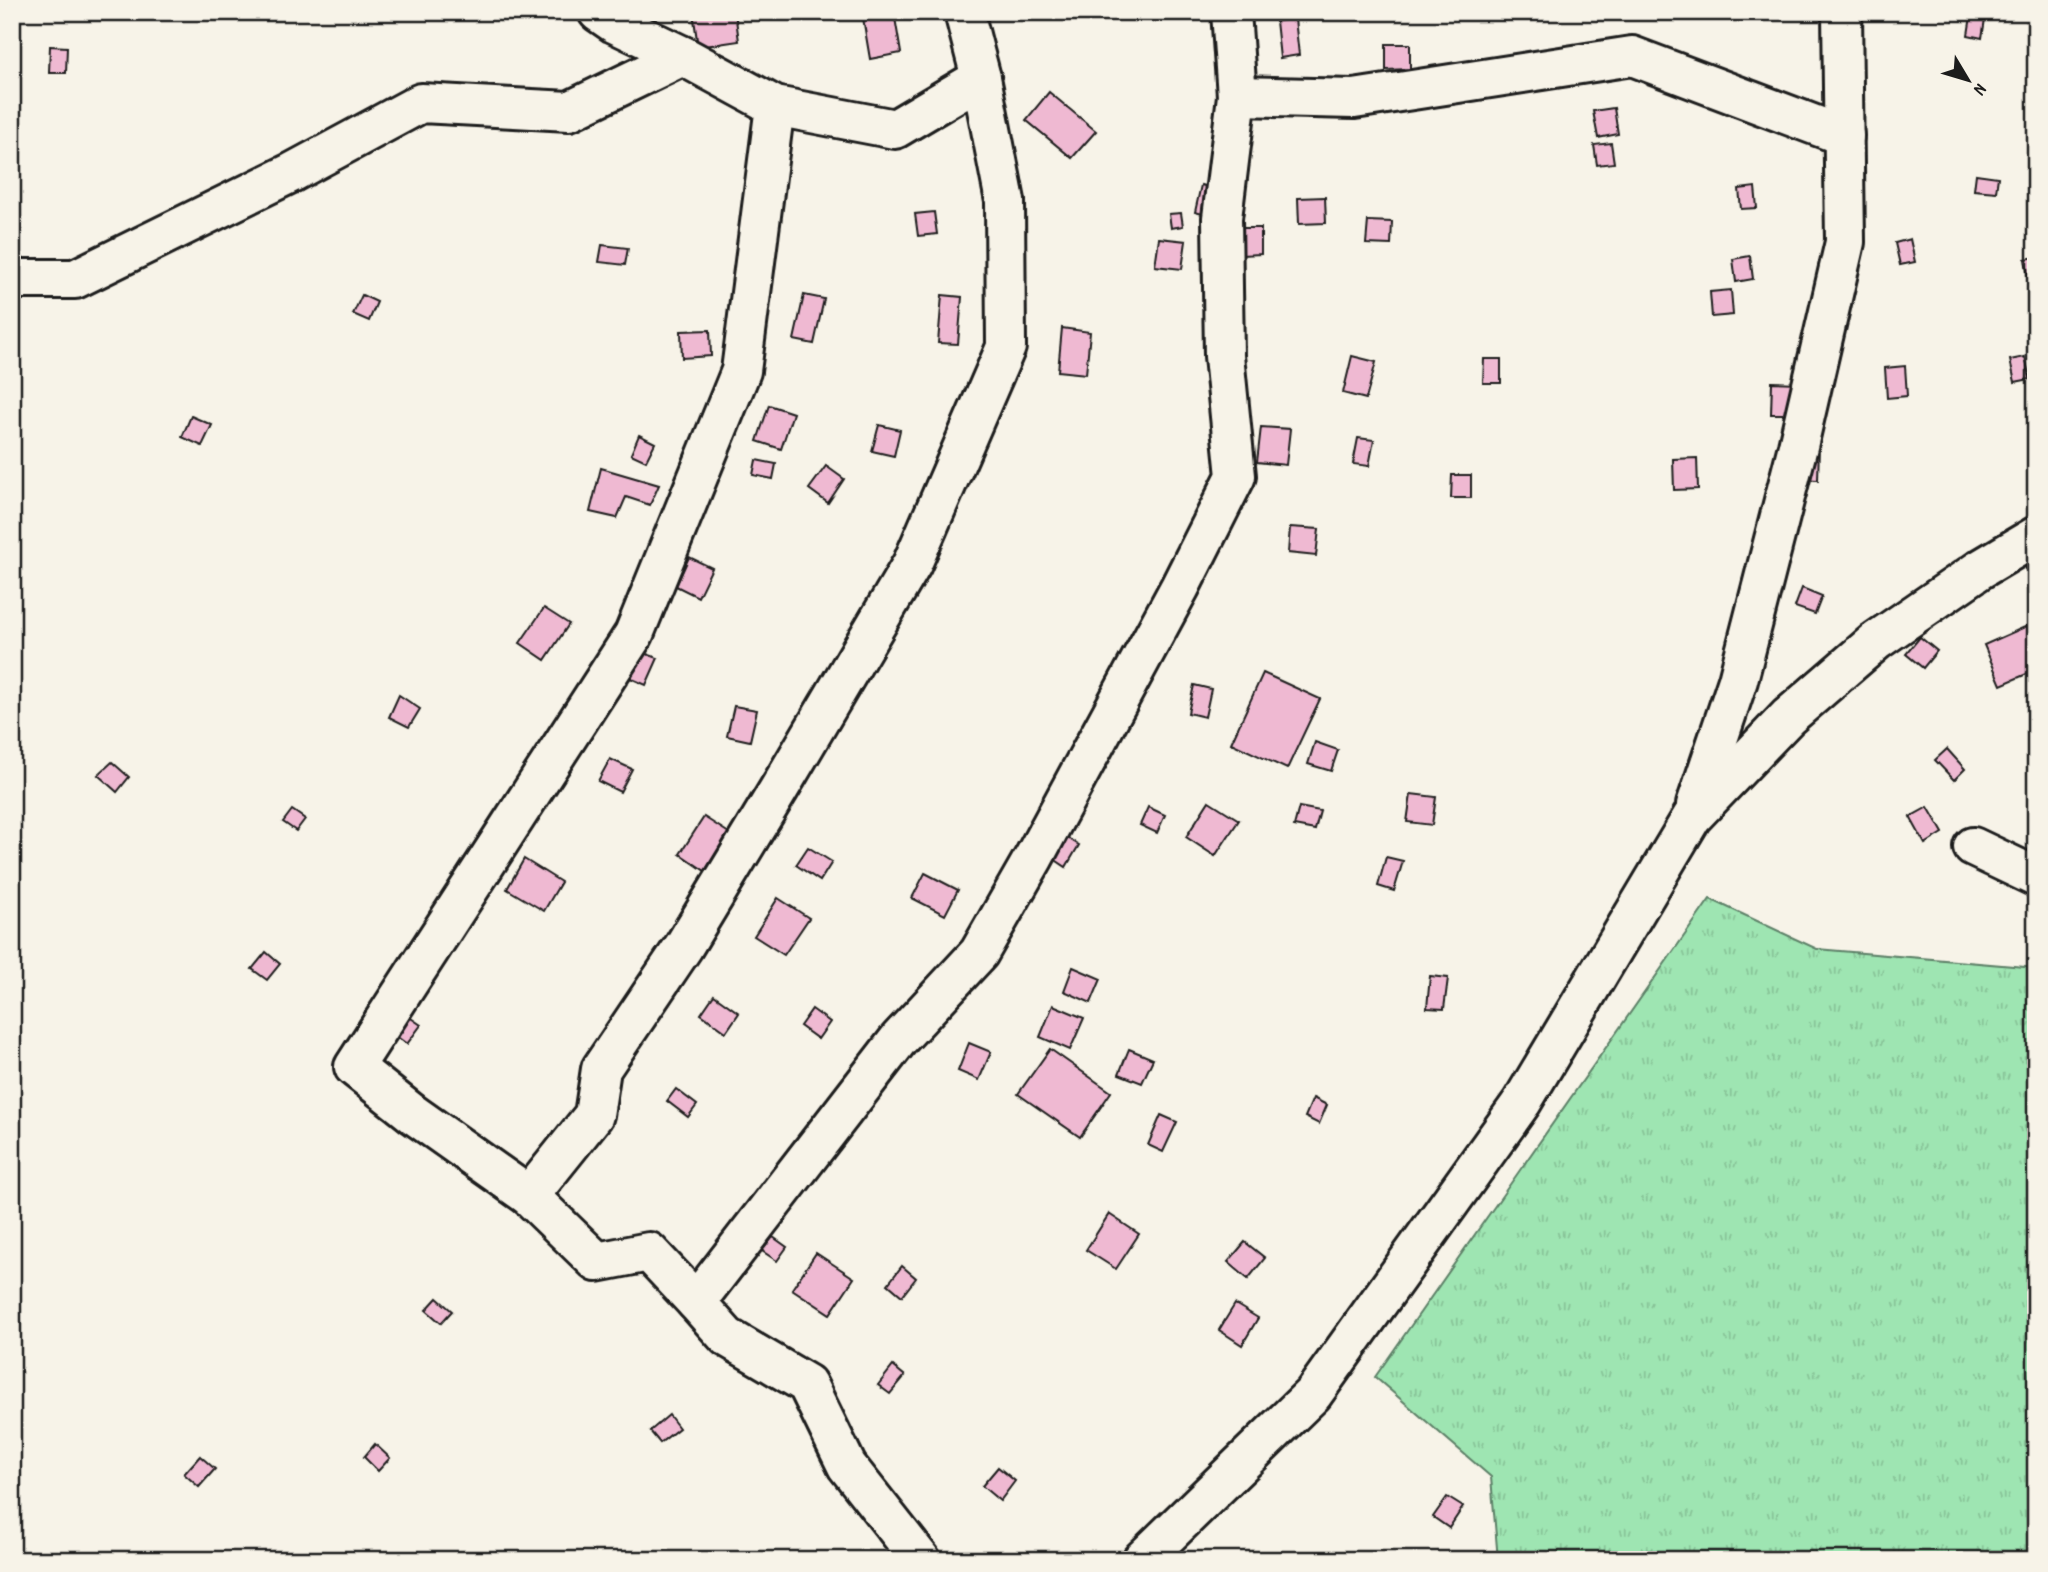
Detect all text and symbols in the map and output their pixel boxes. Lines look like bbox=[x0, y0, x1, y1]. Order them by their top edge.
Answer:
north arrow bbox=[1932, 46, 2002, 116]
text: N bbox=[1965, 76, 1992, 100]

